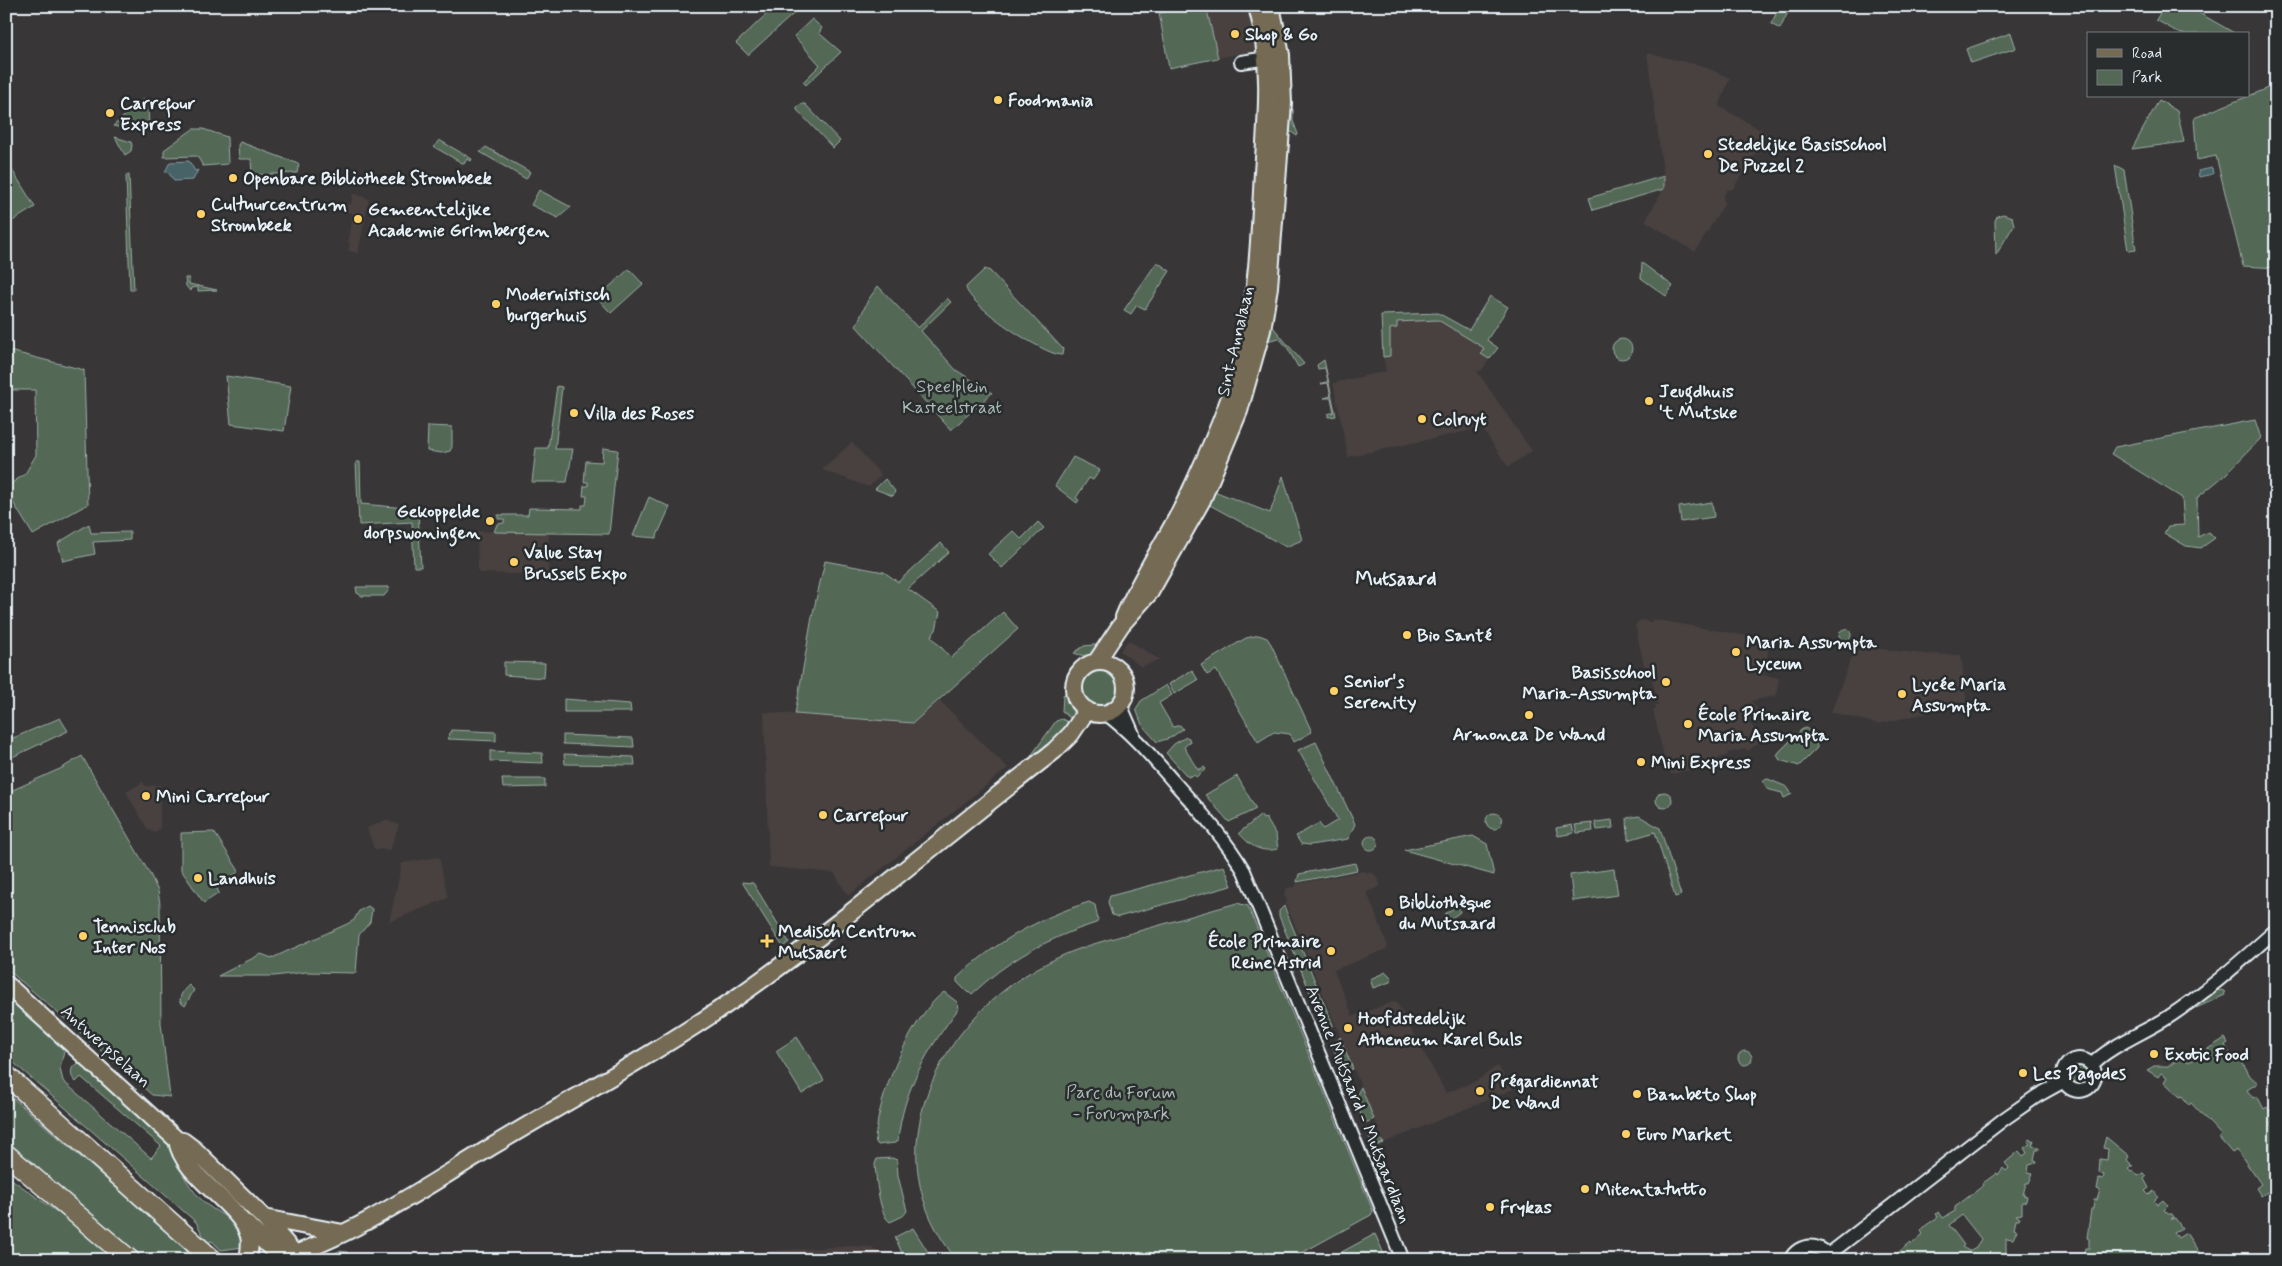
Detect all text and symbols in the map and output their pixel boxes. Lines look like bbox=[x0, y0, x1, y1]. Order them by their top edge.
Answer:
place label: Shop & Go bbox=[1245, 23, 1318, 47]
marker: Shop & Go bbox=[1229, 28, 1241, 40]
legend bbox=[2087, 32, 2250, 98]
text: Road bbox=[2132, 44, 2162, 64]
text: Park bbox=[2132, 68, 2162, 88]
place label: Foodmania bbox=[1008, 89, 1093, 113]
place label: Carrefour Express bbox=[120, 92, 196, 137]
marker: Foodmania bbox=[992, 94, 1004, 106]
marker: Carrefour Express bbox=[104, 107, 116, 119]
place label: Stedelijke Basisschool De Puzzel 2 bbox=[1718, 133, 1887, 178]
marker: Stedelijke Basisschool De Puzzel 2 bbox=[1702, 148, 1714, 160]
place label: Openbare Bibliotheek Strombeek bbox=[243, 167, 492, 191]
marker: Openbare Bibliotheek Strombeek bbox=[227, 172, 239, 184]
place label: Cultuurcentrum Strombeek bbox=[211, 193, 347, 238]
place label: Gemeentelijke Academie Grimbergen bbox=[368, 198, 550, 245]
marker: Cultuurcentrum Strombeek bbox=[195, 208, 207, 220]
marker: Gemeentelijke Academie Grimbergen bbox=[352, 213, 364, 225]
place label: Modernistisch burgerhuis bbox=[506, 283, 610, 330]
street label: Sint-Annalaan bbox=[1212, 284, 1260, 399]
marker: Modernistisch burgerhuis bbox=[490, 298, 502, 310]
park label: Speelplein Kasteelstraat bbox=[902, 375, 1002, 420]
place label: Jeugdhuis 't Mutske bbox=[1659, 380, 1737, 425]
marker: Jeugdhuis 't Mutske bbox=[1643, 395, 1655, 407]
place label: Villa des Roses bbox=[584, 402, 694, 426]
marker: Villa des Roses bbox=[568, 407, 580, 419]
place label: Colruyt bbox=[1432, 408, 1487, 432]
marker: Colruyt bbox=[1416, 413, 1428, 425]
place label: Gekoppelde dorpswoningen bbox=[364, 500, 481, 547]
marker: Gekoppelde dorpswoningen bbox=[484, 515, 496, 527]
place label: Value Stay Brussels Expo bbox=[524, 541, 627, 586]
marker: Value Stay Brussels Expo bbox=[508, 556, 520, 568]
district label: Mutsaard bbox=[1355, 566, 1437, 593]
place label: Bio Santé bbox=[1417, 624, 1492, 648]
marker: Bio Santé bbox=[1401, 629, 1413, 641]
place label: Maria Assumpta Lyceum bbox=[1746, 631, 1878, 676]
marker: Maria Assumpta Lyceum bbox=[1730, 646, 1742, 658]
place label: Basisschool Maria-Assumpta bbox=[1522, 661, 1657, 706]
place label: Senior's Serenity bbox=[1344, 670, 1416, 715]
place label: Lycée Maria Assumpta bbox=[1912, 673, 2007, 718]
marker: Basisschool Maria-Assumpta bbox=[1660, 676, 1672, 688]
marker: Senior's Serenity bbox=[1328, 685, 1340, 697]
marker: Lycée Maria Assumpta bbox=[1896, 688, 1908, 700]
place label: École Primaire Maria Assumpta bbox=[1698, 702, 1830, 748]
marker: Armonea De Wand bbox=[1523, 709, 1535, 721]
marker: École Primaire Maria Assumpta bbox=[1682, 718, 1694, 730]
place label: Armonea De Wand bbox=[1453, 723, 1605, 747]
place label: Mini Express bbox=[1651, 751, 1751, 775]
marker: Mini Express bbox=[1635, 756, 1647, 768]
place label: Mini Carrefour bbox=[156, 785, 270, 811]
marker: Mini Carrefour bbox=[140, 790, 152, 802]
place label: Carrefour bbox=[833, 804, 909, 830]
marker: Carrefour bbox=[817, 809, 829, 821]
place label: Landhuis bbox=[208, 867, 276, 891]
marker: Landhuis bbox=[192, 872, 204, 884]
place label: Bibliothèque du Mutsaard bbox=[1399, 891, 1496, 936]
marker: Bibliothèque du Mutsaard bbox=[1383, 906, 1395, 918]
place label: Tennisclub Inter Nos bbox=[93, 915, 176, 960]
place label: Medisch Centrum Mutsaert bbox=[778, 920, 916, 965]
place label: École Primaire Reine Astrid bbox=[1208, 929, 1322, 975]
marker: Tennisclub Inter Nos bbox=[77, 930, 89, 942]
marker: Medisch Centrum Mutsaert bbox=[760, 934, 774, 948]
marker: École Primaire Reine Astrid bbox=[1325, 945, 1337, 957]
street label: Avenue Mutsaard - Mutsaardlaan bbox=[1299, 982, 1417, 1227]
street label: Antwerpselaan bbox=[55, 1000, 156, 1094]
place label: Hoofdstedelijk Atheneum Karel Buls bbox=[1358, 1007, 1522, 1052]
marker: Hoofdstedelijk Atheneum Karel Buls bbox=[1342, 1022, 1354, 1034]
place label: Exotic Food bbox=[2164, 1043, 2249, 1067]
marker: Exotic Food bbox=[2148, 1048, 2160, 1060]
place label: Les Pagodes bbox=[2033, 1062, 2126, 1086]
marker: Les Pagodes bbox=[2017, 1067, 2029, 1079]
place label: Prégardiennat De Wand bbox=[1490, 1070, 1599, 1115]
park label: Parc du Forum - Forumpark bbox=[1066, 1081, 1176, 1126]
place label: Bambeto Shop bbox=[1647, 1083, 1757, 1107]
marker: Prégardiennat De Wand bbox=[1474, 1085, 1486, 1097]
marker: Bambeto Shop bbox=[1631, 1088, 1643, 1100]
place label: Euro Market bbox=[1636, 1123, 1733, 1147]
marker: Euro Market bbox=[1620, 1128, 1632, 1140]
place label: Mitentatutto bbox=[1595, 1178, 1707, 1202]
marker: Mitentatutto bbox=[1579, 1183, 1591, 1195]
place label: Frykas bbox=[1500, 1196, 1552, 1220]
marker: Frykas bbox=[1484, 1201, 1496, 1213]

